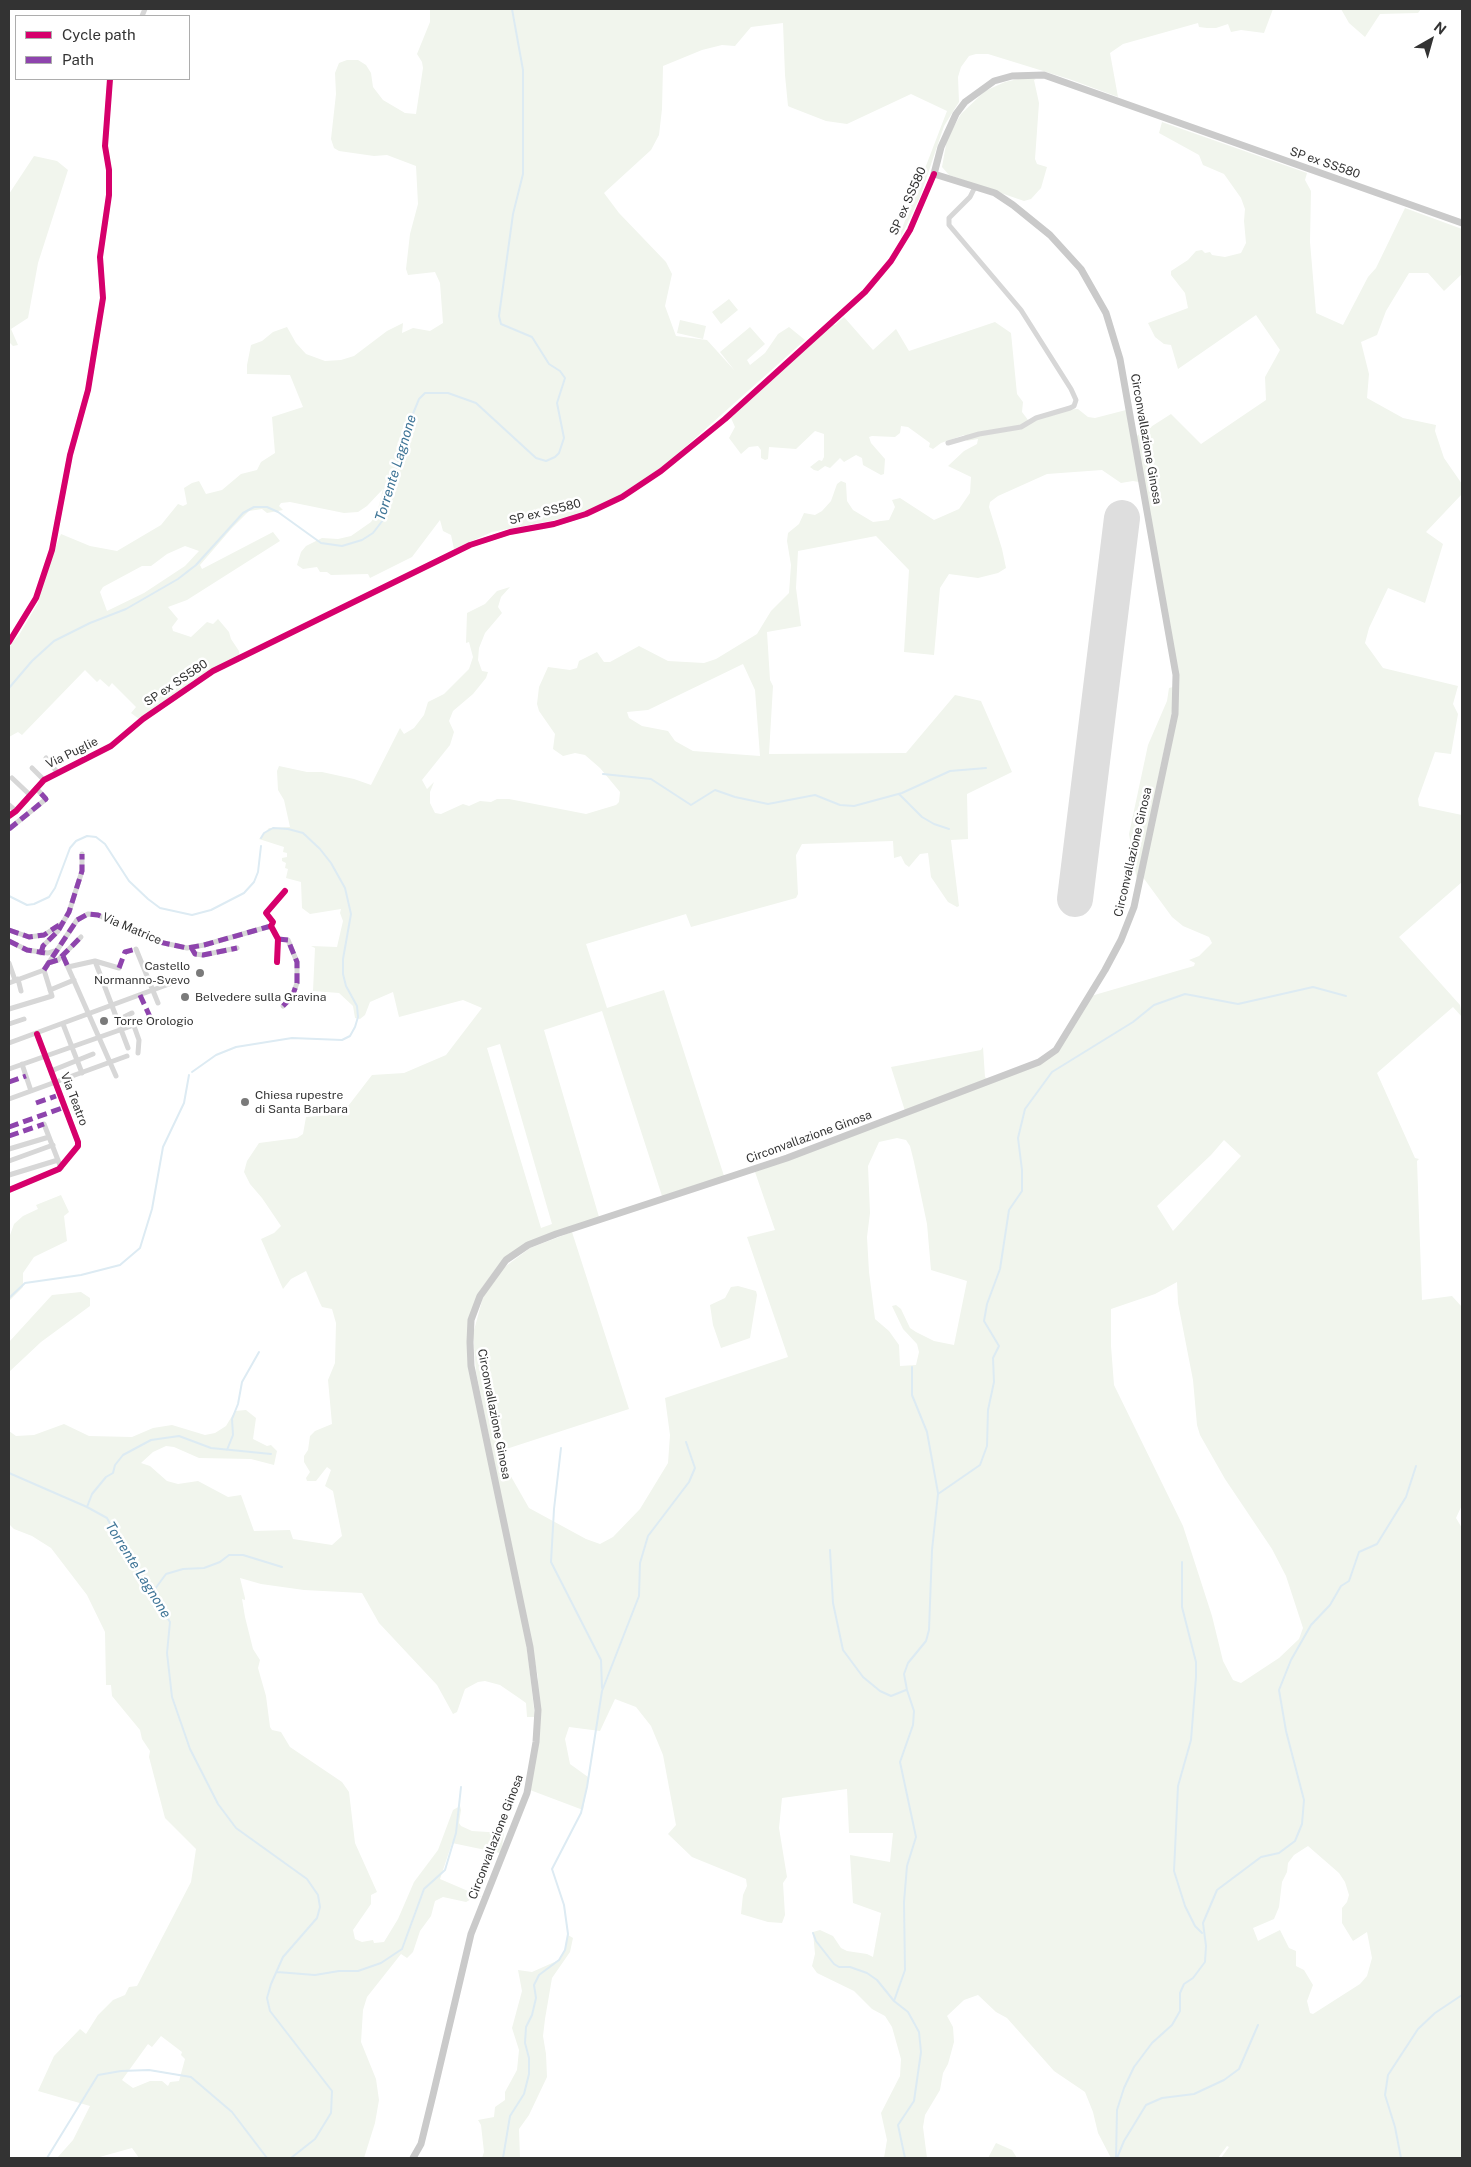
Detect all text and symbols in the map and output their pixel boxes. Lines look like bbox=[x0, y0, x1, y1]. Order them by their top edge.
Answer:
legend bbox=[15, 15, 190, 80]
north arrow bbox=[1406, 15, 1456, 65]
text: N bbox=[1431, 18, 1449, 38]
text: Cycle path bbox=[62, 26, 136, 43]
text: Path bbox=[62, 51, 94, 68]
street label: SP ex SS580 bbox=[1288, 144, 1362, 182]
street label: SP ex SS580 bbox=[886, 164, 930, 238]
street label: Circonvallazione Ginosa bbox=[1127, 373, 1165, 505]
water label: Torrente Lagnone bbox=[372, 413, 420, 523]
street label: SP ex SS580 bbox=[508, 496, 582, 528]
street label: SP ex SS580 bbox=[142, 656, 210, 710]
street label: Via Puglie bbox=[44, 734, 100, 772]
street label: Circonvallazione Ginosa bbox=[1111, 786, 1155, 918]
street label: Via Matrice bbox=[100, 910, 164, 948]
place label: Castello Normanno-Svevo bbox=[94, 959, 190, 987]
marker: Castello Normanno-Svevo bbox=[194, 967, 206, 979]
place label: Belvedere sulla Gravina bbox=[195, 990, 326, 1004]
marker: Belvedere sulla Gravina bbox=[179, 991, 191, 1003]
place label: Torre Orologio bbox=[114, 1014, 193, 1028]
marker: Torre Orologio bbox=[98, 1015, 110, 1027]
street label: Via Teatro bbox=[57, 1070, 91, 1128]
place label: Chiesa rupestre di Santa Barbara bbox=[255, 1088, 348, 1116]
marker: Chiesa rupestre di Santa Barbara bbox=[239, 1096, 251, 1108]
street label: Circonvallazione Ginosa bbox=[744, 1108, 874, 1166]
street label: Circonvallazione Ginosa bbox=[474, 1348, 514, 1480]
water label: Torrente Lagnone bbox=[102, 1519, 174, 1621]
street label: Circonvallazione Ginosa bbox=[466, 1773, 526, 1901]

